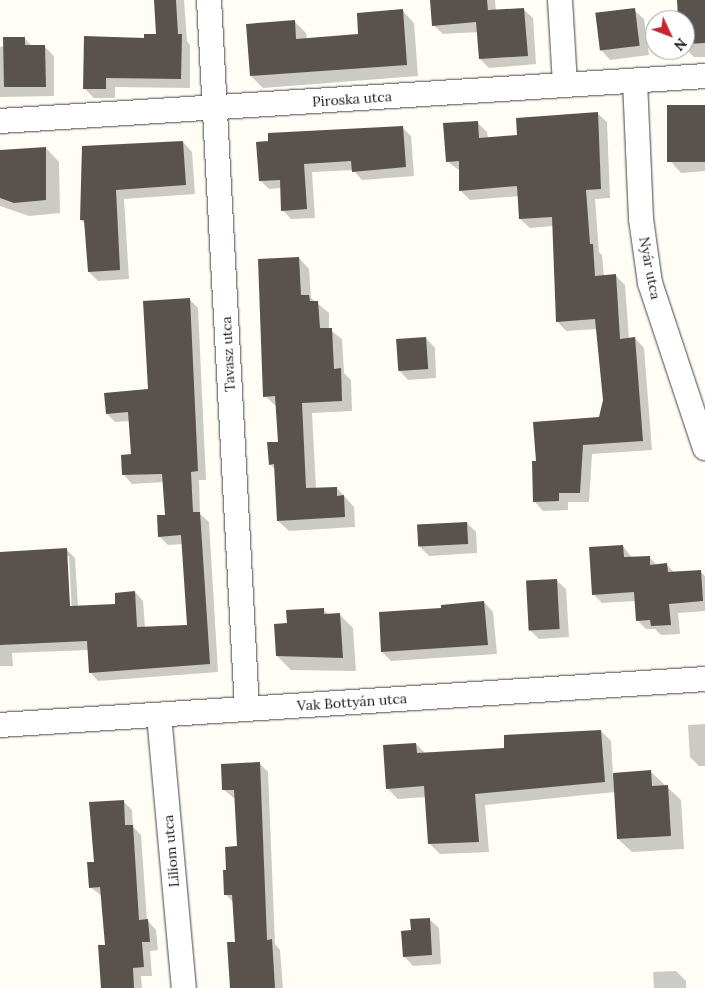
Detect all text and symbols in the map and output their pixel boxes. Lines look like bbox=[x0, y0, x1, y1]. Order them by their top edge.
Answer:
north arrow bbox=[645, 10, 695, 60]
text: N bbox=[670, 34, 691, 55]
street label: Piroska utca bbox=[312, 88, 392, 110]
street label: Nyár utca bbox=[636, 235, 664, 301]
street label: Tavasz utca bbox=[218, 316, 238, 392]
street label: Vak Bottyán utca bbox=[296, 690, 408, 714]
street label: Liliom utca bbox=[159, 814, 183, 888]

